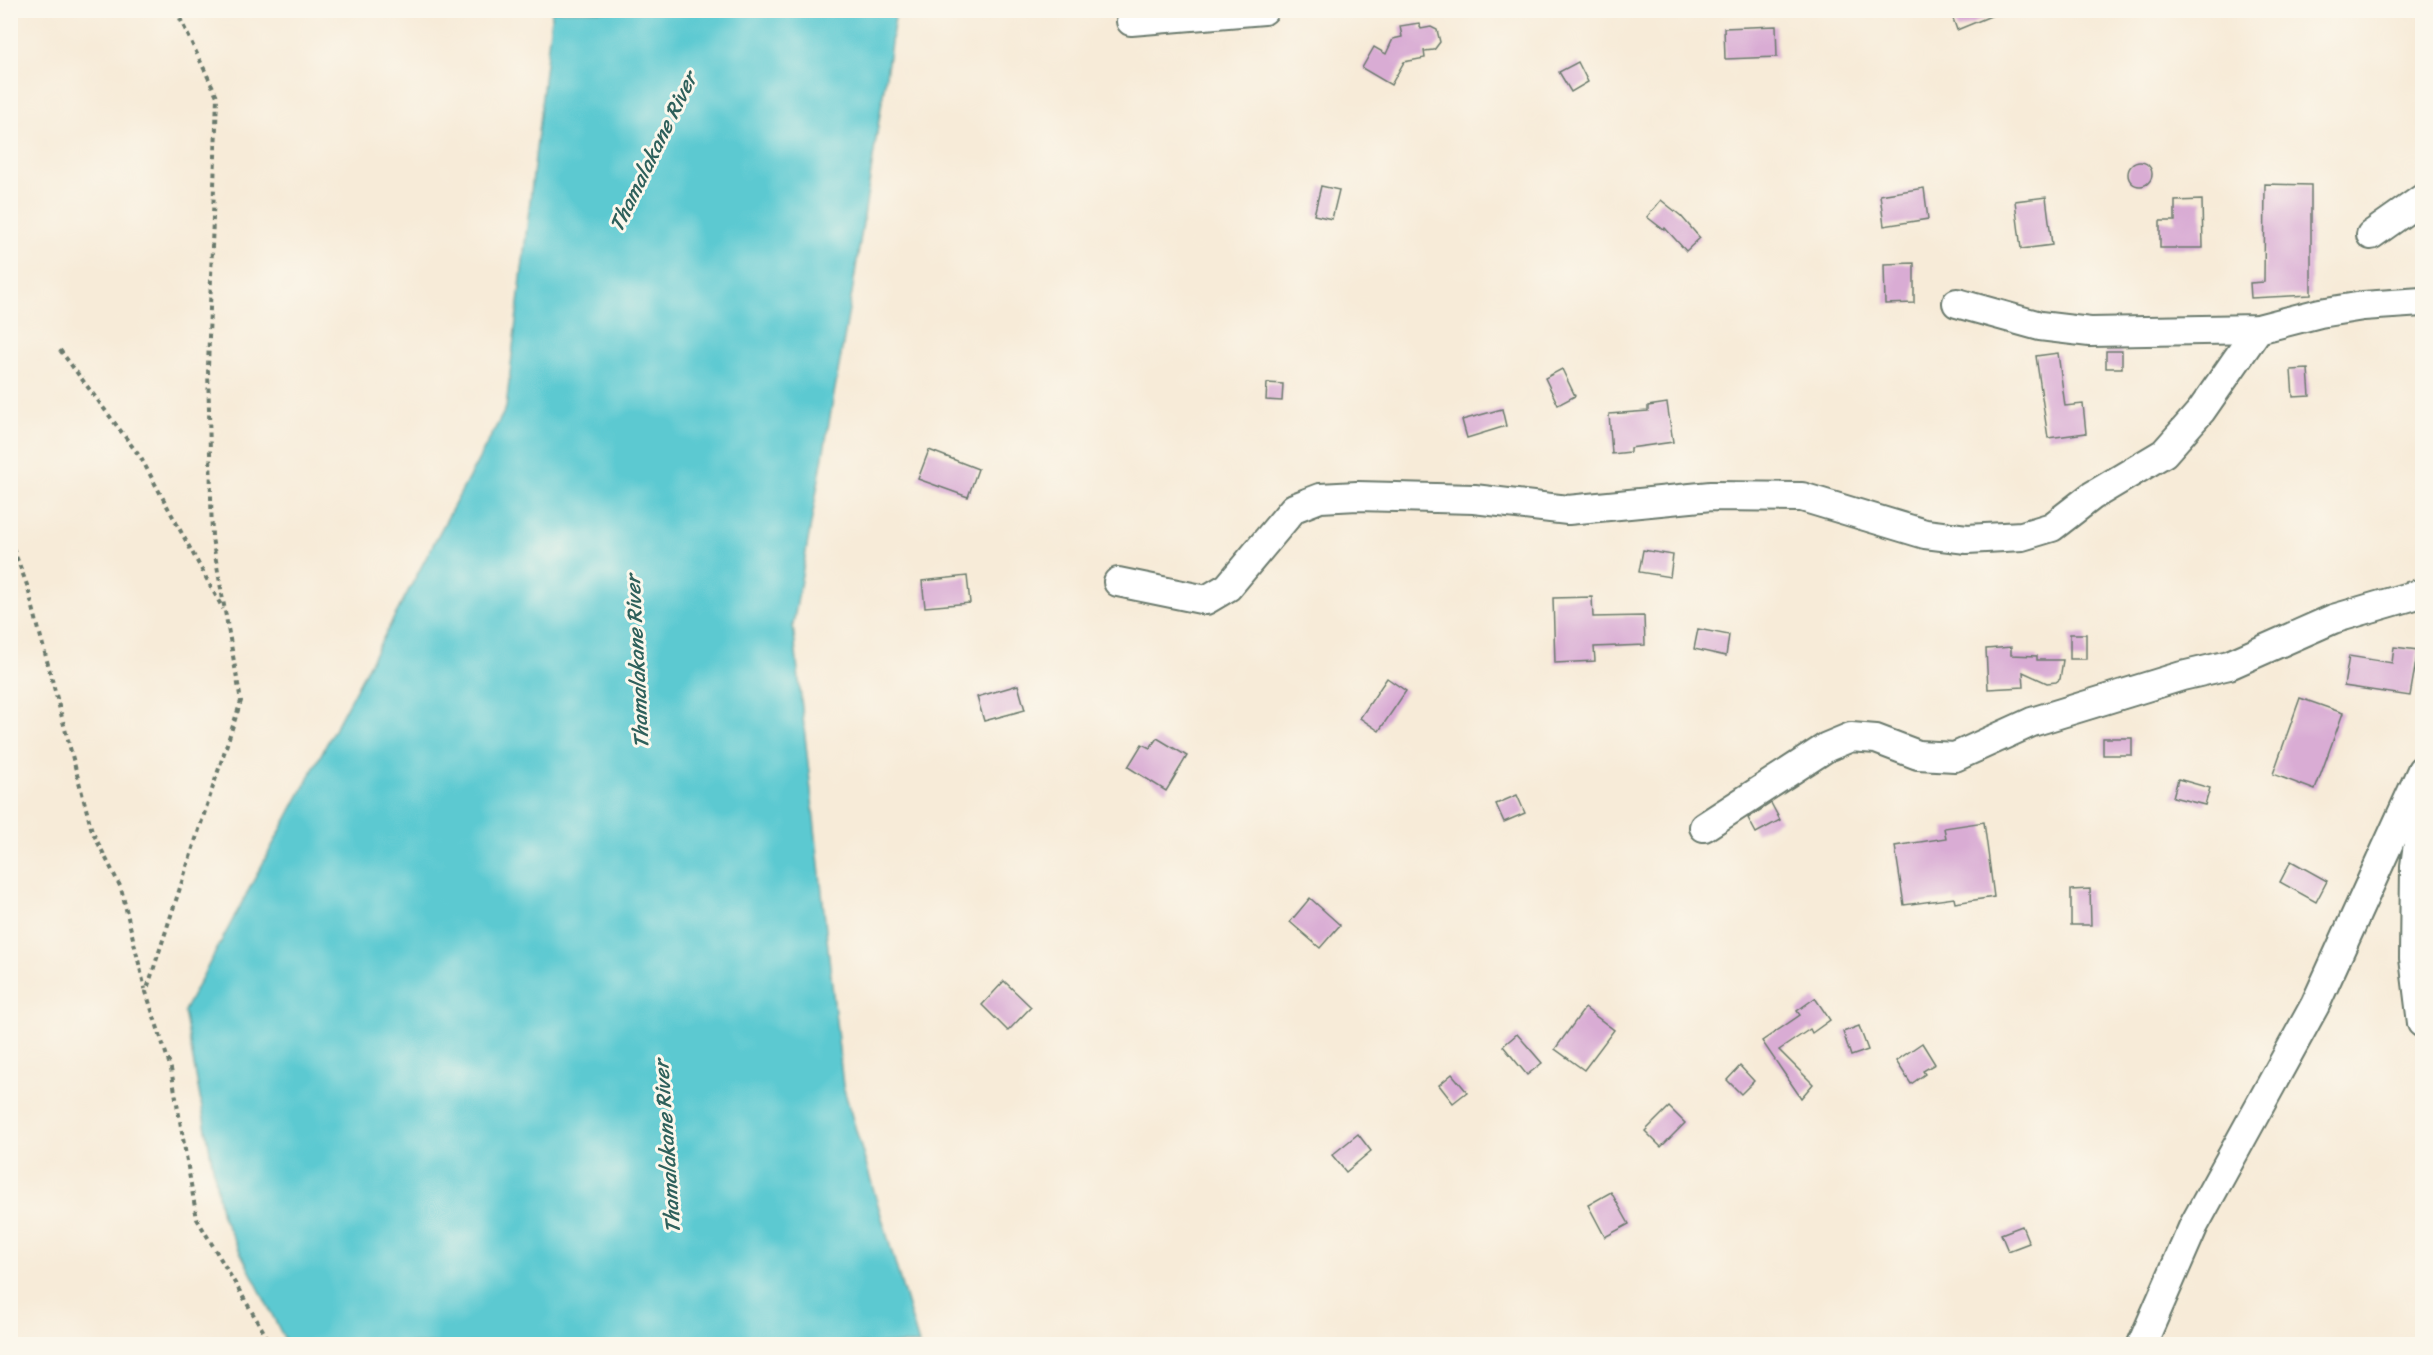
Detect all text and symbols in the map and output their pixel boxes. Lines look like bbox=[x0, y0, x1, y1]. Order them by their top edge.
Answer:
water label: Thamalakane River bbox=[598, 62, 710, 238]
water label: Thamalakane River bbox=[613, 570, 661, 750]
water label: Thamalakane River bbox=[642, 1055, 692, 1235]

